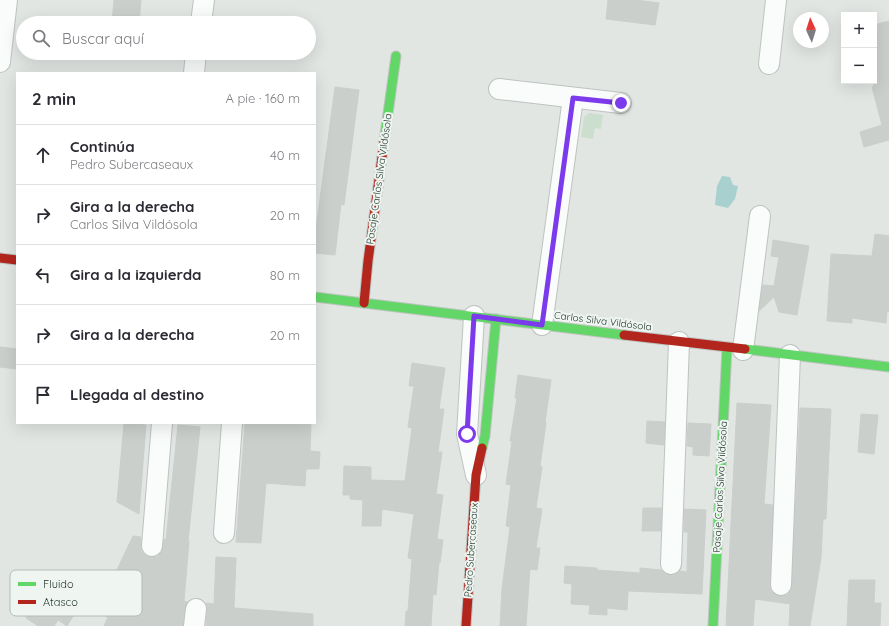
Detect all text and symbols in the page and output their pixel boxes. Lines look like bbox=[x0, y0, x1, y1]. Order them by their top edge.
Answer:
north arrow bbox=[793, 12, 829, 48]
map controls bbox=[841, 12, 877, 84]
button: + bbox=[841, 12, 877, 48]
search box bbox=[16, 16, 316, 60]
icon: search bbox=[30, 27, 52, 49]
text: Buscar aquí bbox=[62, 29, 144, 48]
button: − bbox=[841, 48, 877, 84]
text: 2 min bbox=[32, 88, 76, 109]
text: A pie · 160 m bbox=[225, 90, 300, 106]
route end bbox=[612, 94, 630, 112]
street label: Pasaje Carlos Silva Vildósola bbox=[363, 113, 395, 245]
text: Continúa bbox=[70, 137, 135, 156]
icon: ahead bbox=[32, 144, 54, 166]
text: 40 m bbox=[270, 147, 300, 163]
text: Pedro Subercaseaux bbox=[70, 156, 193, 172]
text: Gira a la derecha bbox=[70, 197, 195, 216]
icon: right bbox=[32, 204, 54, 226]
text: 20 m bbox=[270, 207, 300, 223]
text: Carlos Silva Vildósola bbox=[70, 216, 198, 232]
icon: left bbox=[32, 264, 54, 286]
text: Gira a la izquierda bbox=[70, 265, 202, 284]
text: 80 m bbox=[270, 267, 300, 283]
street label: Carlos Silva Vildósola bbox=[553, 309, 653, 333]
icon: right bbox=[32, 324, 54, 346]
text: Gira a la derecha bbox=[70, 325, 195, 344]
text: 20 m bbox=[270, 327, 300, 343]
icon: arrive bbox=[32, 384, 54, 406]
text: Llegada al destino bbox=[70, 385, 204, 404]
street label: Pasaje Carlos Silva Vildósola bbox=[710, 421, 730, 553]
route start bbox=[458, 425, 476, 443]
street label: Pedro Subercaseaux bbox=[461, 502, 481, 598]
legend bbox=[10, 570, 142, 616]
text: Fluido bbox=[43, 577, 74, 591]
text: Atasco bbox=[43, 595, 78, 609]

